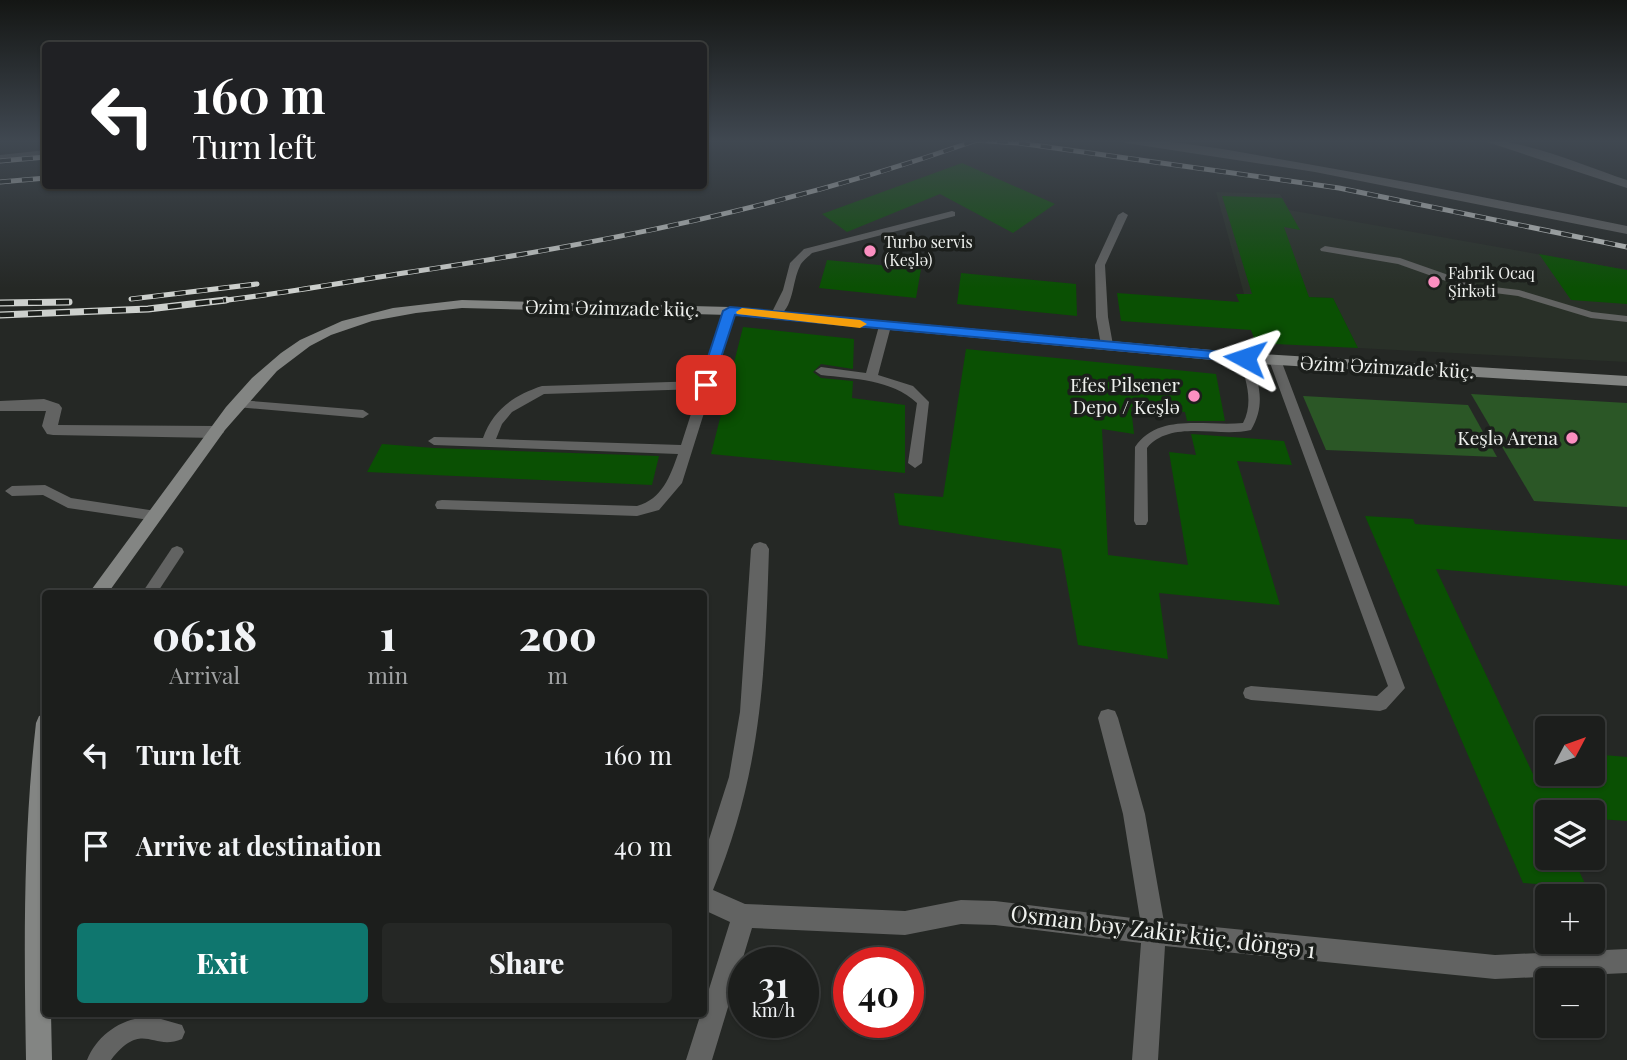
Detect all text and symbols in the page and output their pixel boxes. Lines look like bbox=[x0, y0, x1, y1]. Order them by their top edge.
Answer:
text: 160 m bbox=[192, 61, 326, 126]
icon: left bbox=[77, 70, 168, 161]
text: Turn left bbox=[192, 124, 316, 167]
place label: Turbo servis (Keşlə) bbox=[884, 231, 973, 270]
marker: Turbo servis (Keşlə) bbox=[862, 243, 878, 259]
place label: Fabrik Ocaq Şirkəti bbox=[1448, 262, 1535, 301]
marker: Fabrik Ocaq Şirkəti bbox=[1426, 274, 1442, 290]
street label: Əzim Əzimzade küç. bbox=[525, 292, 699, 322]
position arrow bbox=[1208, 321, 1282, 395]
street label: Əzim Əzimzade küç. bbox=[1299, 348, 1475, 384]
pin bbox=[676, 355, 736, 415]
icon: arrive bbox=[687, 366, 725, 404]
place label: Efes Pilsener Depo / Keşlə bbox=[1070, 371, 1181, 419]
marker: Efes Pilsener Depo / Keşlə bbox=[1186, 388, 1202, 404]
place label: Keşlə Arena bbox=[1457, 424, 1559, 450]
marker: Keşlə Arena bbox=[1564, 430, 1580, 446]
text: 06:18 bbox=[152, 606, 257, 662]
text: 1 bbox=[380, 606, 396, 662]
text: 200 bbox=[519, 606, 597, 662]
text: Arrival bbox=[169, 659, 240, 690]
text: min bbox=[367, 659, 408, 690]
text: m bbox=[547, 659, 568, 690]
north arrow bbox=[1535, 716, 1605, 786]
map controls bbox=[1535, 716, 1605, 1038]
icon: left bbox=[77, 736, 115, 774]
text: Turn left bbox=[136, 737, 241, 772]
text: 160 m bbox=[604, 737, 672, 772]
button: layers bbox=[1535, 800, 1605, 870]
icon: arrive bbox=[77, 827, 115, 865]
text: Arrive at destination bbox=[136, 828, 382, 863]
text: 40 m bbox=[614, 828, 672, 863]
button: + bbox=[1535, 884, 1605, 954]
street label: Osman bəy Zakir küç. döngə 1 bbox=[1009, 896, 1318, 965]
button: Exit bbox=[77, 923, 368, 1003]
button: Share bbox=[382, 923, 672, 1003]
speed limit sign: 40 bbox=[833, 947, 924, 1038]
text: 31 bbox=[758, 960, 789, 1007]
button: − bbox=[1535, 968, 1605, 1038]
text: km/h bbox=[752, 998, 795, 1022]

